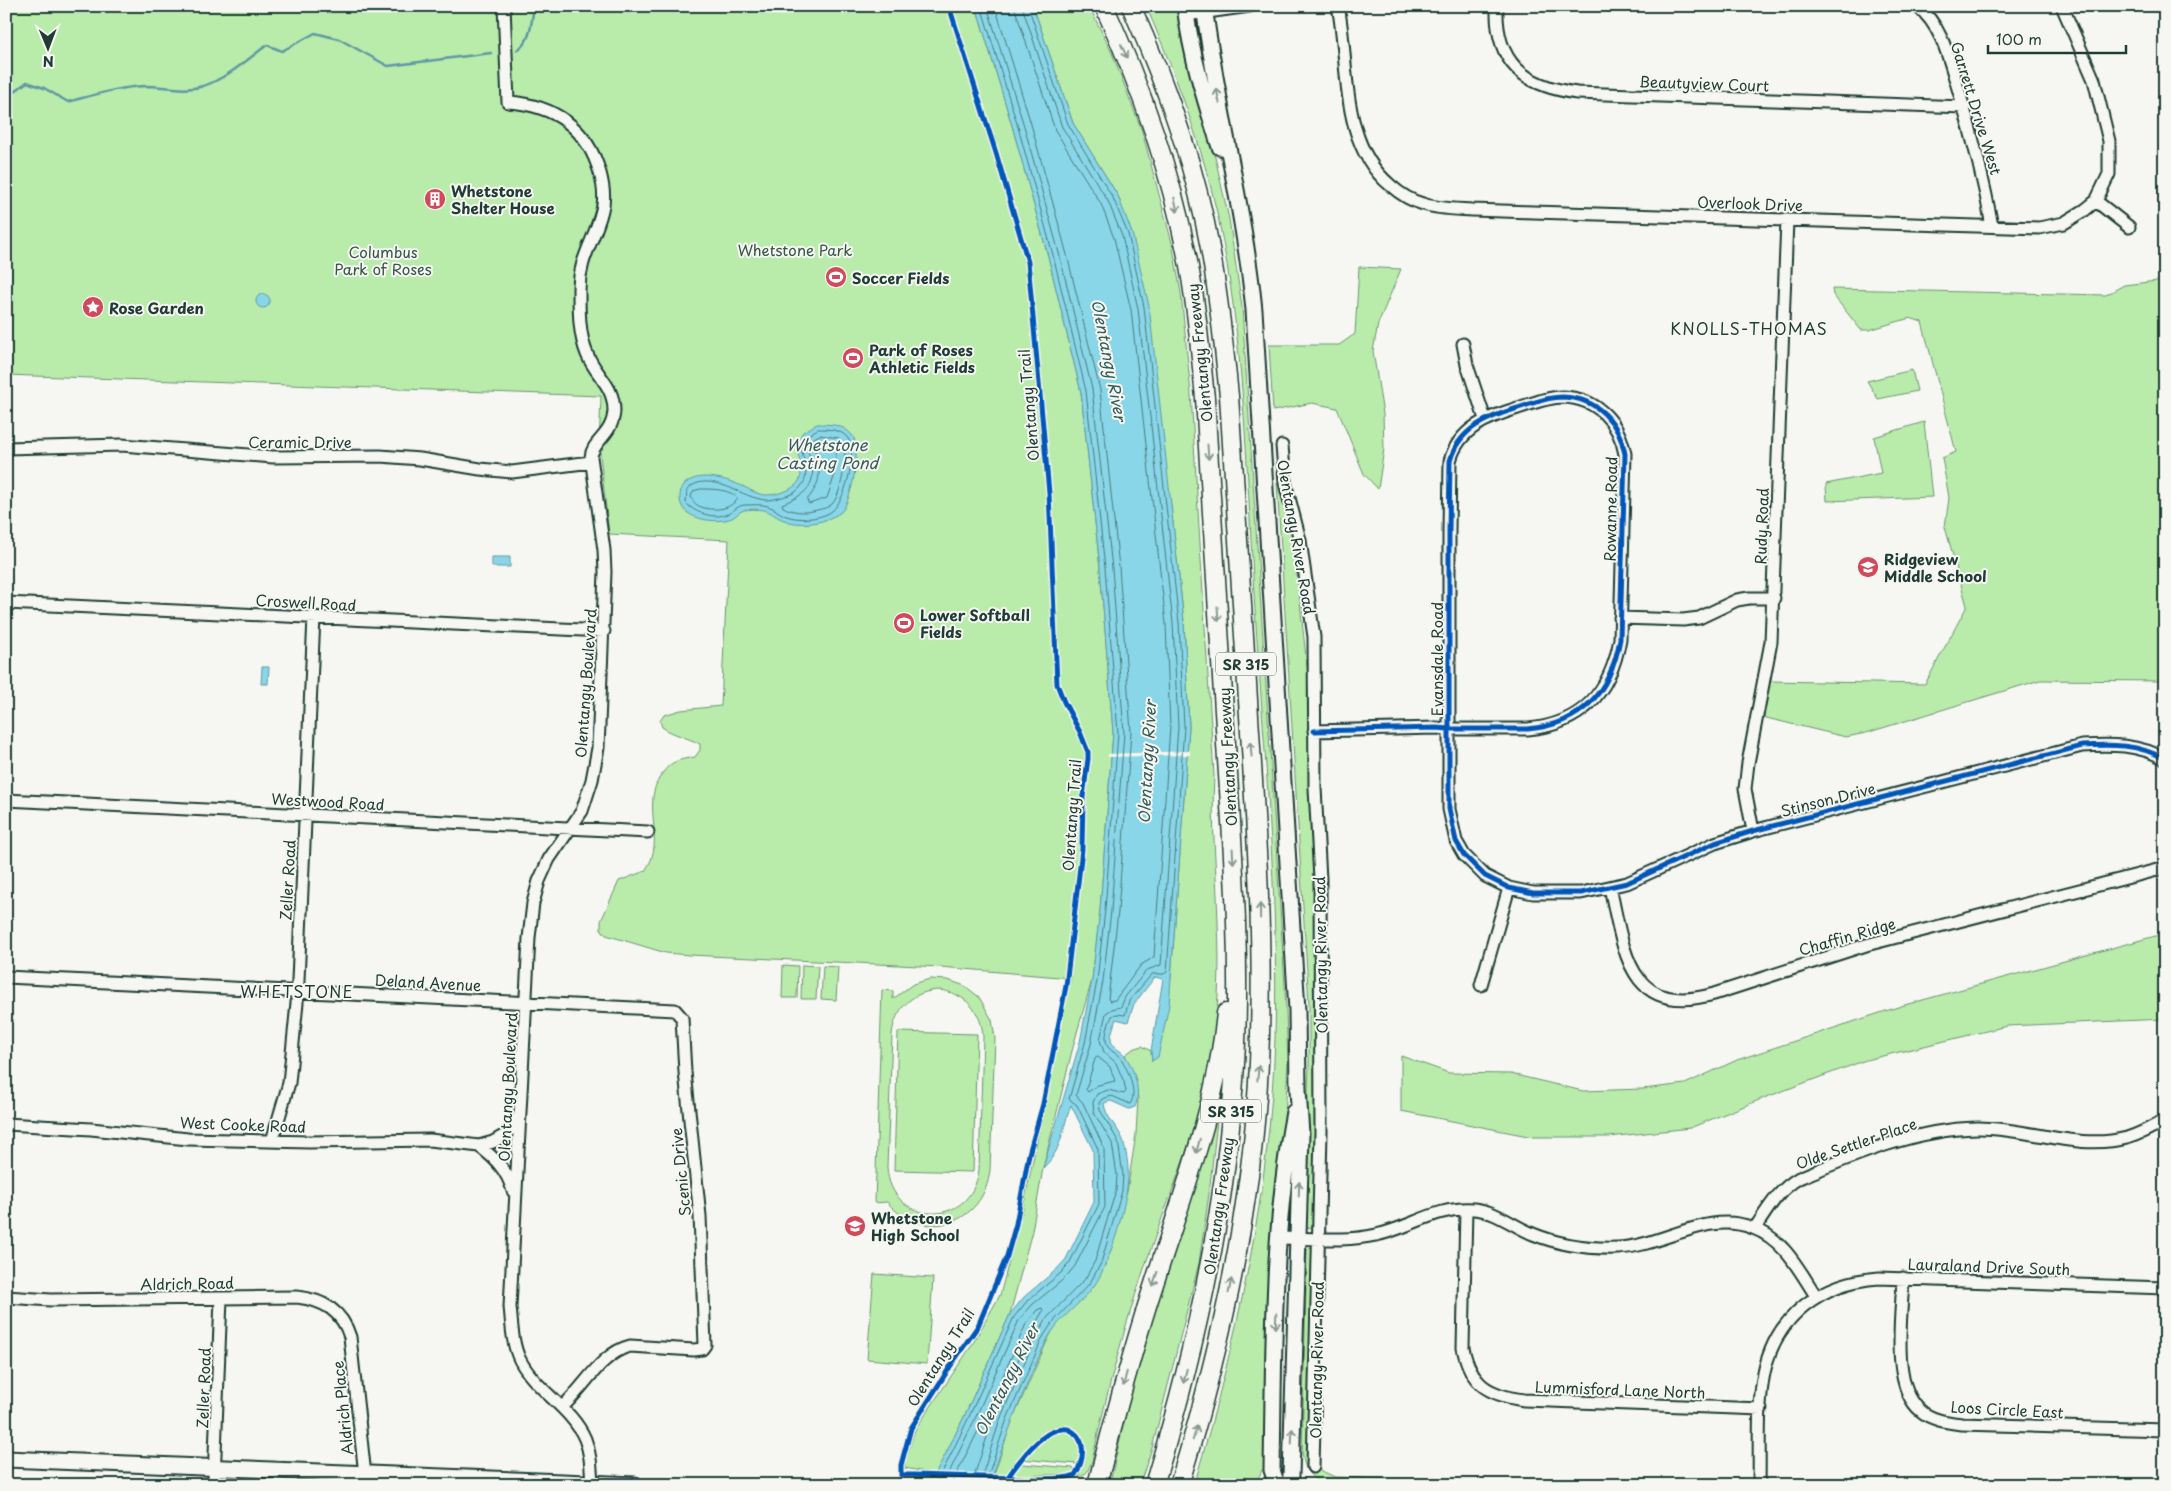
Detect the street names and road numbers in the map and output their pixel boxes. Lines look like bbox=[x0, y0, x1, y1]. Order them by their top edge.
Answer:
street label: Garrett Drive West bbox=[1946, 39, 2008, 177]
street label: Beautyview Court bbox=[1638, 69, 1770, 97]
street label: Overlook Drive bbox=[1697, 190, 1803, 216]
street label: Olentangy Freeway bbox=[1180, 283, 1218, 423]
street label: Olentangy Trail bbox=[1012, 348, 1044, 462]
street label: Ceramic Drive bbox=[248, 430, 352, 453]
street label: Rowanne Road bbox=[1598, 456, 1622, 562]
street label: Olentangy River Road bbox=[1272, 458, 1322, 617]
street label: Rudy Road bbox=[1748, 487, 1774, 565]
street label: Croswell Road bbox=[255, 588, 357, 616]
street label: Evansdale Road bbox=[1425, 602, 1448, 716]
street label: Olentangy Boulevard bbox=[568, 607, 602, 759]
road number: SR 315 bbox=[1216, 652, 1276, 676]
street label: Olentangy Freeway bbox=[1212, 687, 1242, 827]
street label: Olentangy Trail bbox=[1056, 758, 1086, 872]
street label: Stinson Drive bbox=[1778, 776, 1878, 822]
street label: Westwood Road bbox=[271, 787, 385, 815]
street label: Zeller Road bbox=[273, 839, 301, 921]
street label: Olentangy River Road bbox=[1307, 876, 1333, 1034]
street label: Chaffin Ridge bbox=[1796, 911, 1898, 961]
street label: Deland Avenue bbox=[374, 968, 482, 996]
street label: Olentangy Boulevard bbox=[492, 1012, 522, 1162]
road number: SR 315 bbox=[1201, 1100, 1261, 1122]
street label: West Cooke Road bbox=[180, 1110, 306, 1138]
street label: Olde Settler Place bbox=[1792, 1111, 1920, 1175]
street label: Scenic Drive bbox=[664, 1127, 696, 1217]
street label: Olentangy Freeway bbox=[1197, 1136, 1239, 1276]
street label: Lauraland Drive South bbox=[1907, 1252, 2071, 1280]
street label: Aldrich Road bbox=[140, 1271, 234, 1295]
street label: Olentangy River Road bbox=[1303, 1281, 1329, 1439]
street label: Olentangy Trail bbox=[900, 1303, 980, 1411]
street label: Zeller Road bbox=[190, 1347, 216, 1429]
street label: Aldrich Place bbox=[326, 1360, 358, 1456]
street label: Lummisford Lane North bbox=[1534, 1375, 1706, 1403]
street label: Loos Circle East bbox=[1950, 1395, 2064, 1423]

